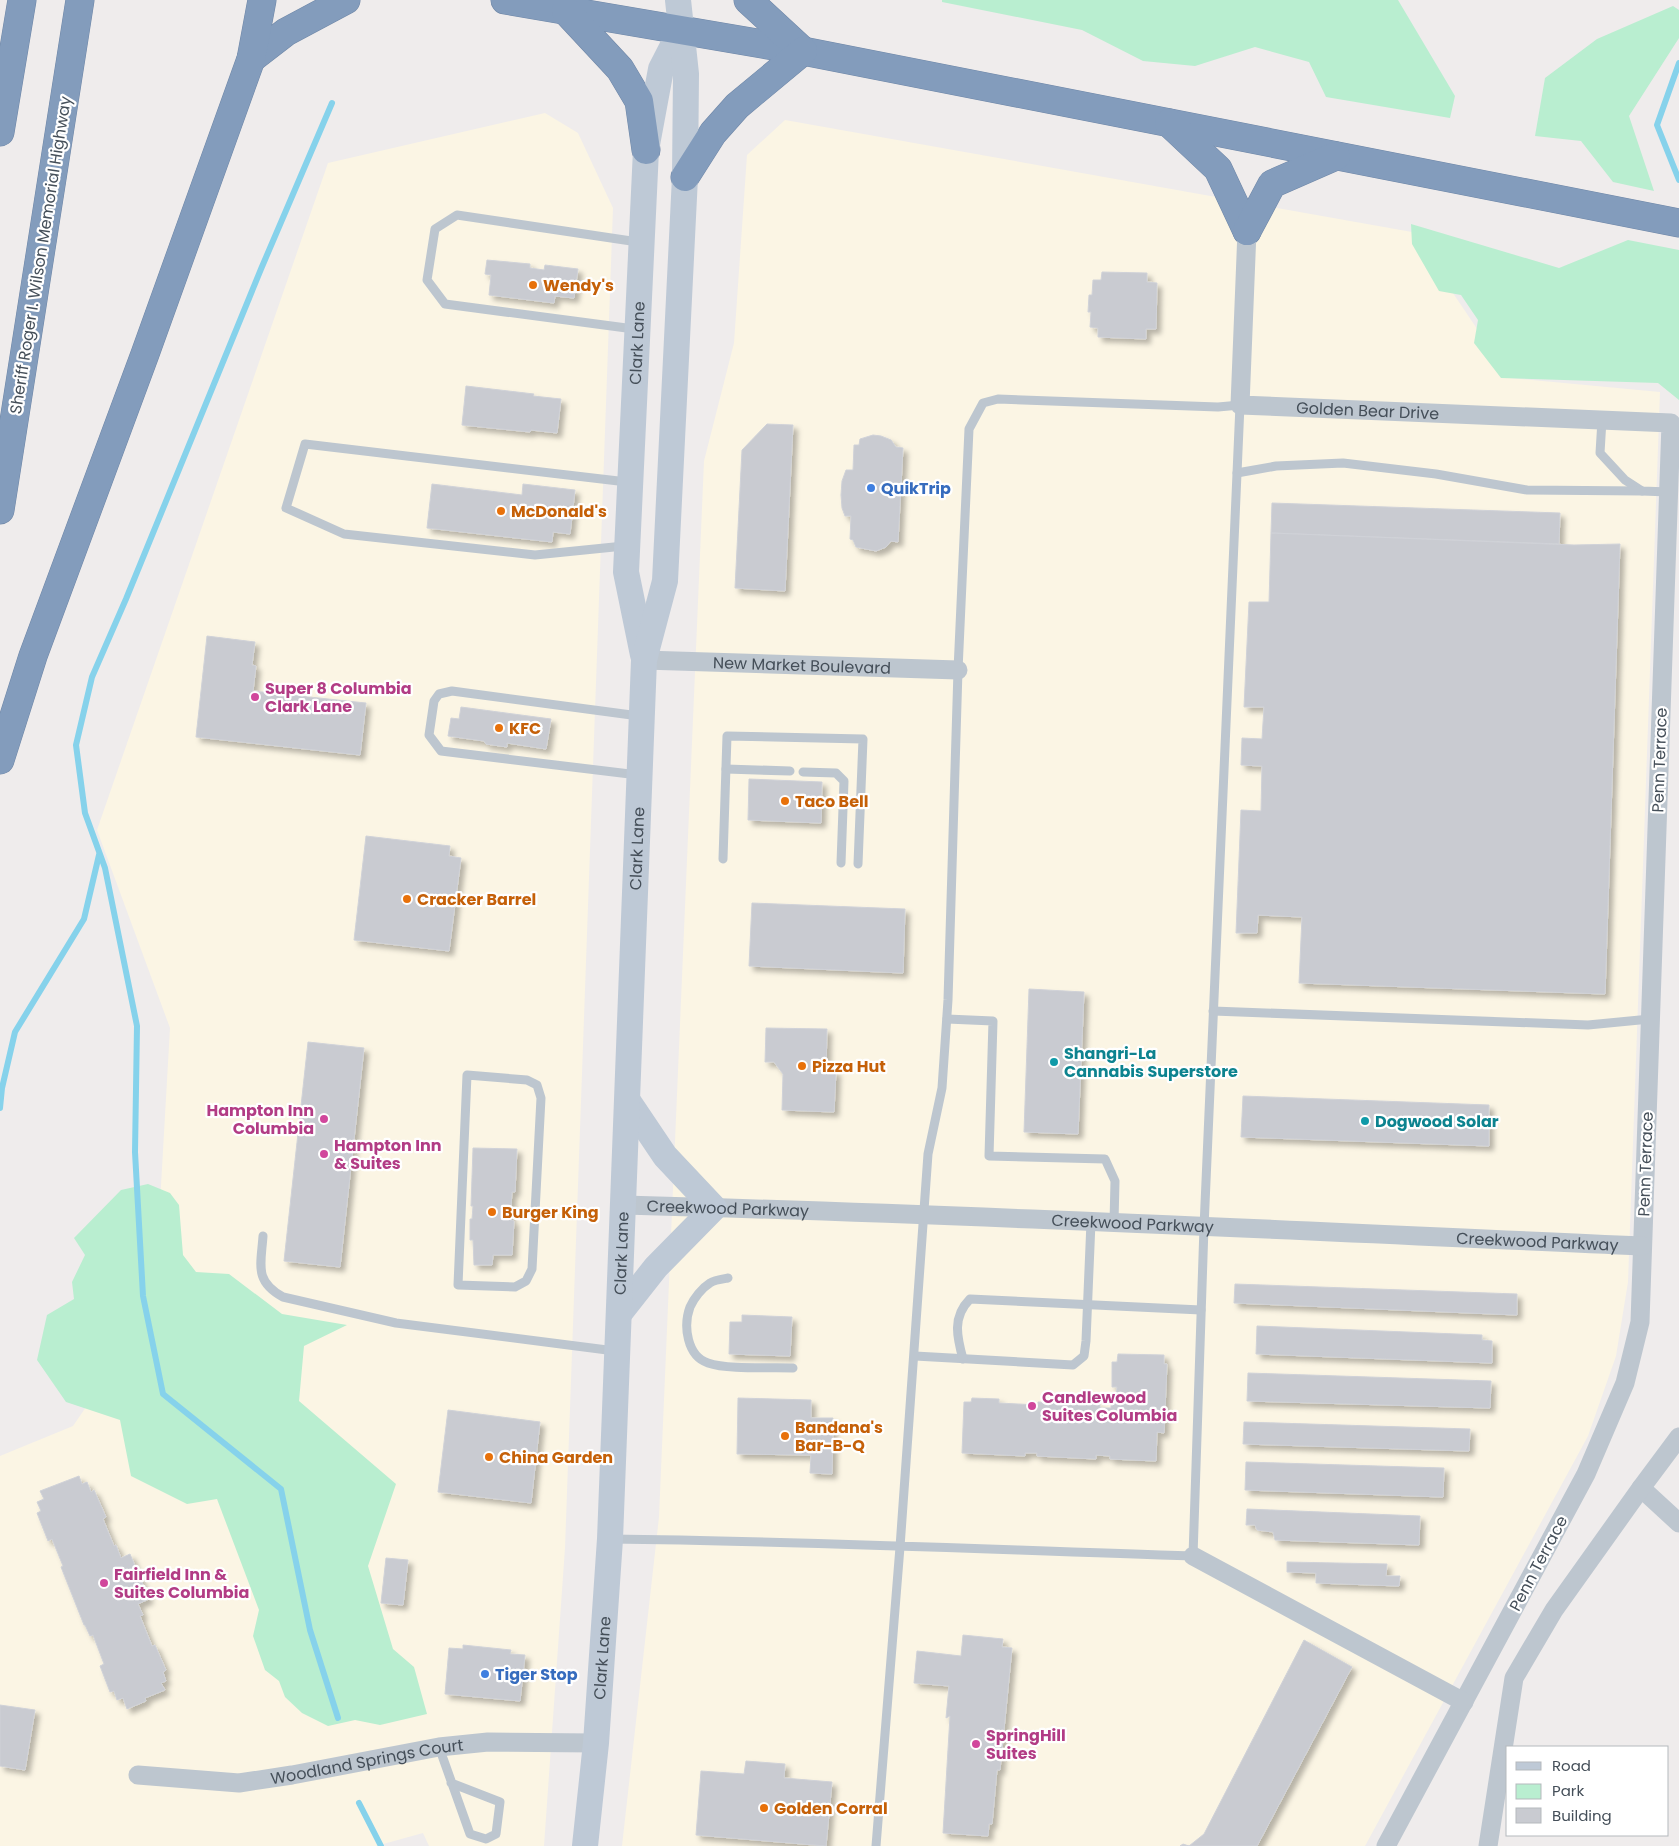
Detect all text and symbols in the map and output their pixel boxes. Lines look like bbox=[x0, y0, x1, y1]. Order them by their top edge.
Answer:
street label: Sheriff Roger I. Wilson Memorial Highway bbox=[4, 94, 77, 416]
place label: Wendy's bbox=[543, 274, 614, 297]
marker: Wendy's bbox=[527, 279, 539, 291]
street label: Clark Lane bbox=[624, 301, 651, 385]
street label: Golden Bear Drive bbox=[1296, 396, 1440, 425]
place label: QuikTrip bbox=[881, 477, 951, 500]
marker: QuikTrip bbox=[865, 482, 877, 494]
place label: McDonald's bbox=[511, 500, 607, 523]
marker: McDonald's bbox=[495, 505, 507, 517]
street label: New Market Boulevard bbox=[712, 651, 891, 680]
place label: Super 8 Columbia Clark Lane bbox=[265, 677, 412, 718]
marker: Super 8 Columbia Clark Lane bbox=[249, 691, 261, 703]
street label: Penn Terrace bbox=[1646, 707, 1673, 813]
place label: KFC bbox=[509, 717, 541, 740]
marker: KFC bbox=[493, 722, 505, 734]
place label: Taco Bell bbox=[795, 790, 868, 813]
marker: Taco Bell bbox=[779, 795, 791, 807]
street label: Clark Lane bbox=[624, 806, 650, 891]
place label: Cracker Barrel bbox=[417, 888, 536, 911]
marker: Cracker Barrel bbox=[401, 893, 413, 905]
place label: Shangri-La Cannabis Superstore bbox=[1064, 1042, 1238, 1083]
place label: Pizza Hut bbox=[812, 1055, 886, 1078]
marker: Shangri-La Cannabis Superstore bbox=[1048, 1056, 1060, 1068]
marker: Pizza Hut bbox=[796, 1060, 808, 1072]
place label: Hampton Inn Columbia bbox=[206, 1099, 314, 1140]
place label: Dogwood Solar bbox=[1375, 1110, 1499, 1133]
street label: Penn Terrace bbox=[1632, 1111, 1659, 1217]
marker: Hampton Inn Columbia bbox=[318, 1113, 330, 1125]
marker: Dogwood Solar bbox=[1359, 1115, 1371, 1127]
place label: Hampton Inn & Suites bbox=[334, 1134, 442, 1175]
marker: Hampton Inn & Suites bbox=[318, 1148, 330, 1160]
street label: Creekwood Parkway bbox=[646, 1195, 809, 1223]
place label: Burger King bbox=[502, 1201, 599, 1224]
marker: Burger King bbox=[486, 1206, 498, 1218]
street label: Creekwood Parkway bbox=[1051, 1209, 1214, 1239]
street label: Clark Lane bbox=[608, 1211, 635, 1295]
street label: Creekwood Parkway bbox=[1456, 1227, 1619, 1257]
place label: Candlewood Suites Columbia bbox=[1042, 1386, 1177, 1427]
marker: Candlewood Suites Columbia bbox=[1026, 1400, 1038, 1412]
place label: Bandana's Bar-B-Q bbox=[795, 1416, 883, 1457]
marker: Bandana's Bar-B-Q bbox=[779, 1430, 791, 1442]
place label: China Garden bbox=[499, 1446, 613, 1469]
marker: China Garden bbox=[483, 1451, 495, 1463]
street label: Penn Terrace bbox=[1504, 1511, 1573, 1615]
place label: Fairfield Inn & Suites Columbia bbox=[114, 1563, 249, 1604]
marker: Fairfield Inn & Suites Columbia bbox=[98, 1577, 110, 1589]
street label: Clark Lane bbox=[588, 1615, 617, 1700]
place label: Tiger Stop bbox=[495, 1663, 578, 1686]
marker: Tiger Stop bbox=[479, 1668, 491, 1680]
place label: SpringHill Suites bbox=[986, 1724, 1066, 1765]
street label: Woodland Springs Court bbox=[269, 1734, 465, 1790]
marker: SpringHill Suites bbox=[970, 1738, 982, 1750]
legend bbox=[1506, 1746, 1669, 1836]
text: Road bbox=[1552, 1755, 1591, 1776]
text: Park bbox=[1552, 1780, 1584, 1801]
place label: Golden Corral bbox=[774, 1797, 888, 1820]
marker: Golden Corral bbox=[758, 1802, 770, 1814]
text: Building bbox=[1552, 1805, 1612, 1826]

